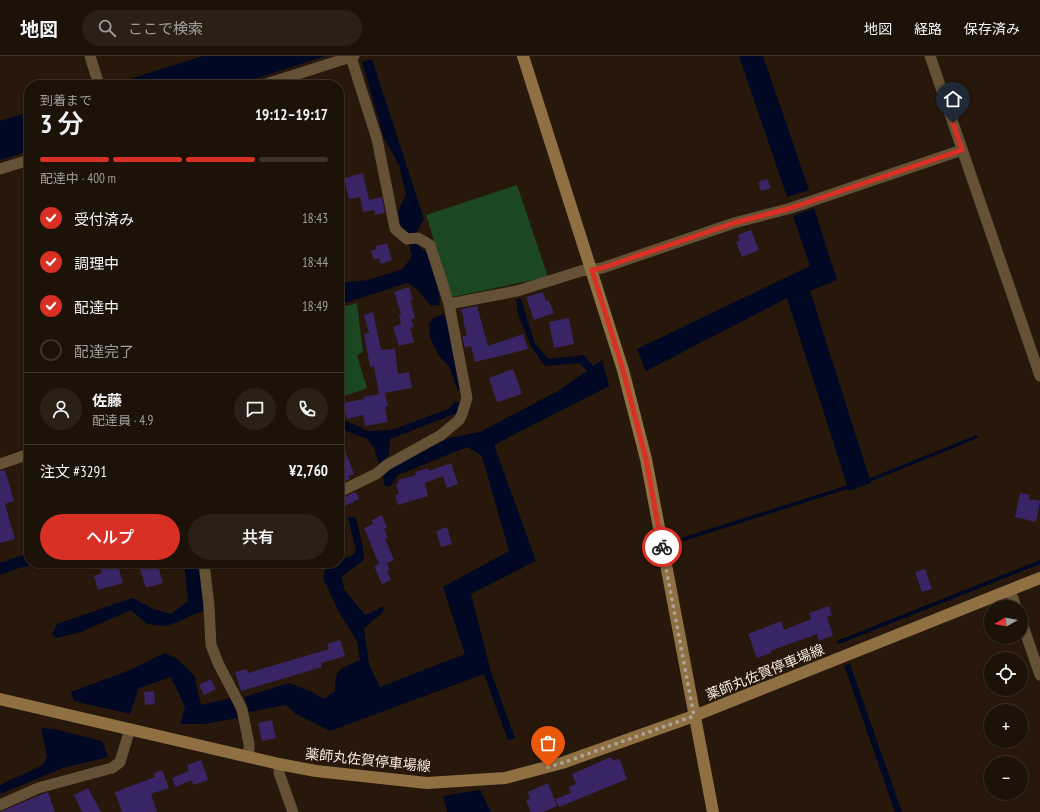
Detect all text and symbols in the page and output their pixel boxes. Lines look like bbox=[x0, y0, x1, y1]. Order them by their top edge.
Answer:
search box bbox=[82, 10, 362, 46]
text: 地図 bbox=[20, 17, 58, 41]
icon: search bbox=[96, 17, 118, 39]
text: ここで検索 bbox=[128, 19, 203, 38]
text: 地図 bbox=[864, 20, 892, 38]
text: 経路 bbox=[914, 20, 942, 38]
text: 保存済み bbox=[964, 20, 1020, 38]
pin bbox=[936, 82, 970, 123]
icon: home bbox=[942, 88, 964, 110]
text: 到着まで bbox=[40, 92, 92, 109]
text: 19:12–19:17 bbox=[255, 105, 328, 124]
text: 3 分 bbox=[40, 107, 84, 140]
text: 配達中 · 400 m bbox=[40, 170, 116, 187]
icon: check bbox=[40, 207, 62, 229]
text: 受付済み bbox=[74, 210, 134, 229]
text: 18:43 bbox=[302, 210, 328, 227]
icon: check bbox=[40, 251, 62, 273]
text: 調理中 bbox=[74, 254, 119, 273]
text: 18:44 bbox=[302, 254, 328, 271]
icon: check bbox=[40, 295, 62, 317]
text: 配達中 bbox=[74, 298, 119, 317]
text: 18:49 bbox=[302, 298, 328, 315]
text: 配達完了 bbox=[74, 342, 134, 361]
button: person bbox=[40, 388, 82, 430]
button: chat bbox=[234, 388, 276, 430]
button: phone bbox=[286, 388, 328, 430]
text: 佐藤 bbox=[92, 391, 122, 410]
text: 配達員 · 4.9 bbox=[92, 412, 153, 429]
text: ¥2,760 bbox=[289, 461, 328, 480]
text: 注文 #3291 bbox=[40, 462, 107, 481]
button: ヘルプ bbox=[40, 514, 180, 560]
button: 共有 bbox=[188, 514, 328, 560]
courier bbox=[642, 527, 682, 567]
icon: bike bbox=[651, 536, 673, 558]
north arrow bbox=[984, 600, 1028, 644]
map controls bbox=[984, 600, 1028, 800]
street label: 薬師丸佐賀停車場線 bbox=[703, 640, 827, 704]
button: locate bbox=[984, 652, 1028, 696]
button: + bbox=[984, 704, 1028, 748]
pin bbox=[531, 726, 565, 767]
icon: bag bbox=[537, 732, 559, 754]
street label: 薬師丸佐賀停車場線 bbox=[304, 744, 432, 776]
button: − bbox=[984, 756, 1028, 800]

